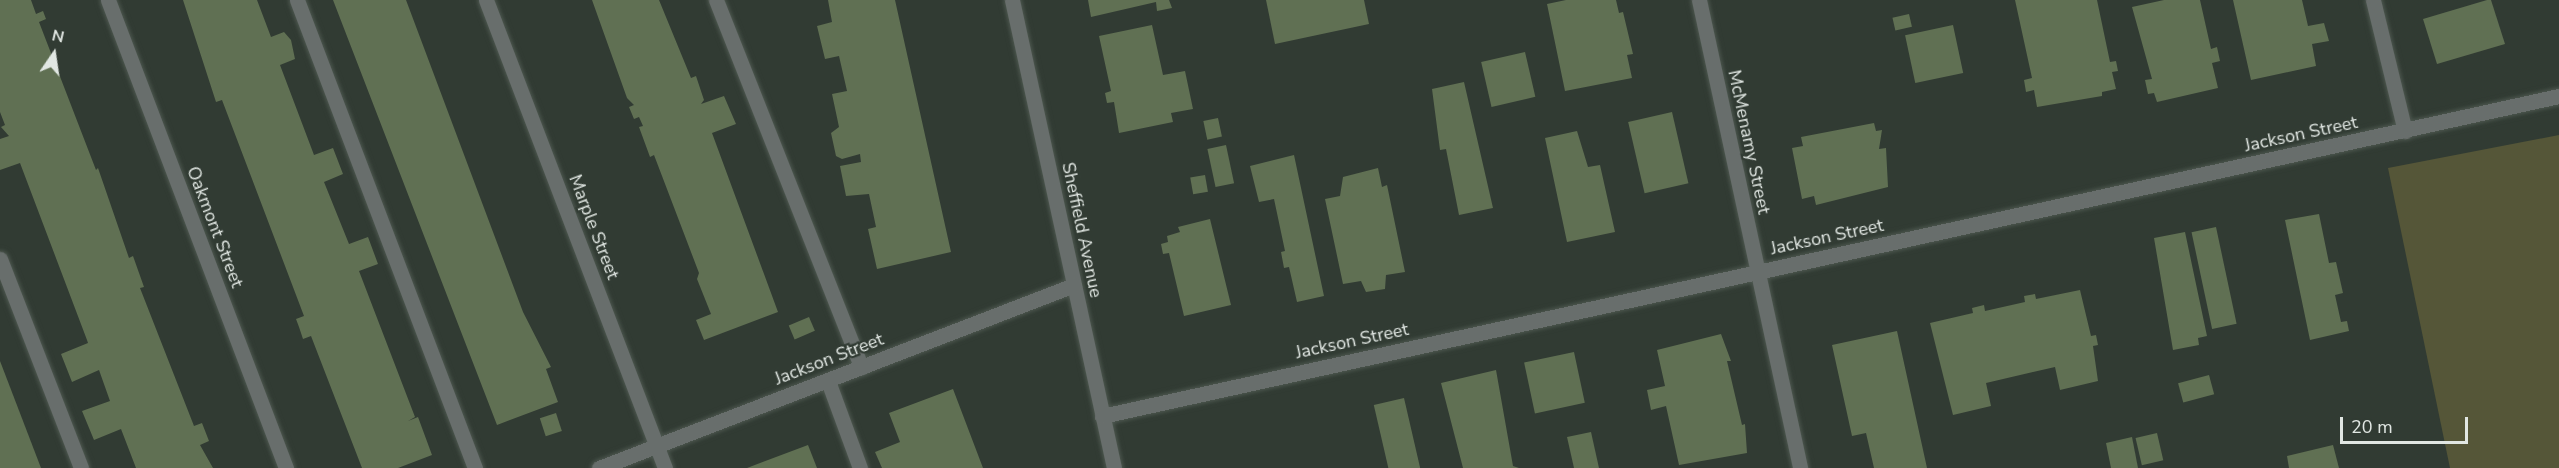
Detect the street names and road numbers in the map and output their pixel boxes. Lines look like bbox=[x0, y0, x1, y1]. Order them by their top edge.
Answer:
street label: McMenamy Street bbox=[1723, 68, 1775, 216]
street label: Jackson Street bbox=[2242, 111, 2360, 157]
street label: Sheffield Avenue bbox=[1057, 160, 1107, 300]
street label: Oakmont Street bbox=[182, 163, 248, 291]
street label: Marple Street bbox=[564, 172, 624, 282]
street label: Jackson Street bbox=[1768, 214, 1886, 260]
street label: Jackson Street bbox=[1293, 318, 1411, 364]
street label: Jackson Street bbox=[771, 328, 887, 390]

